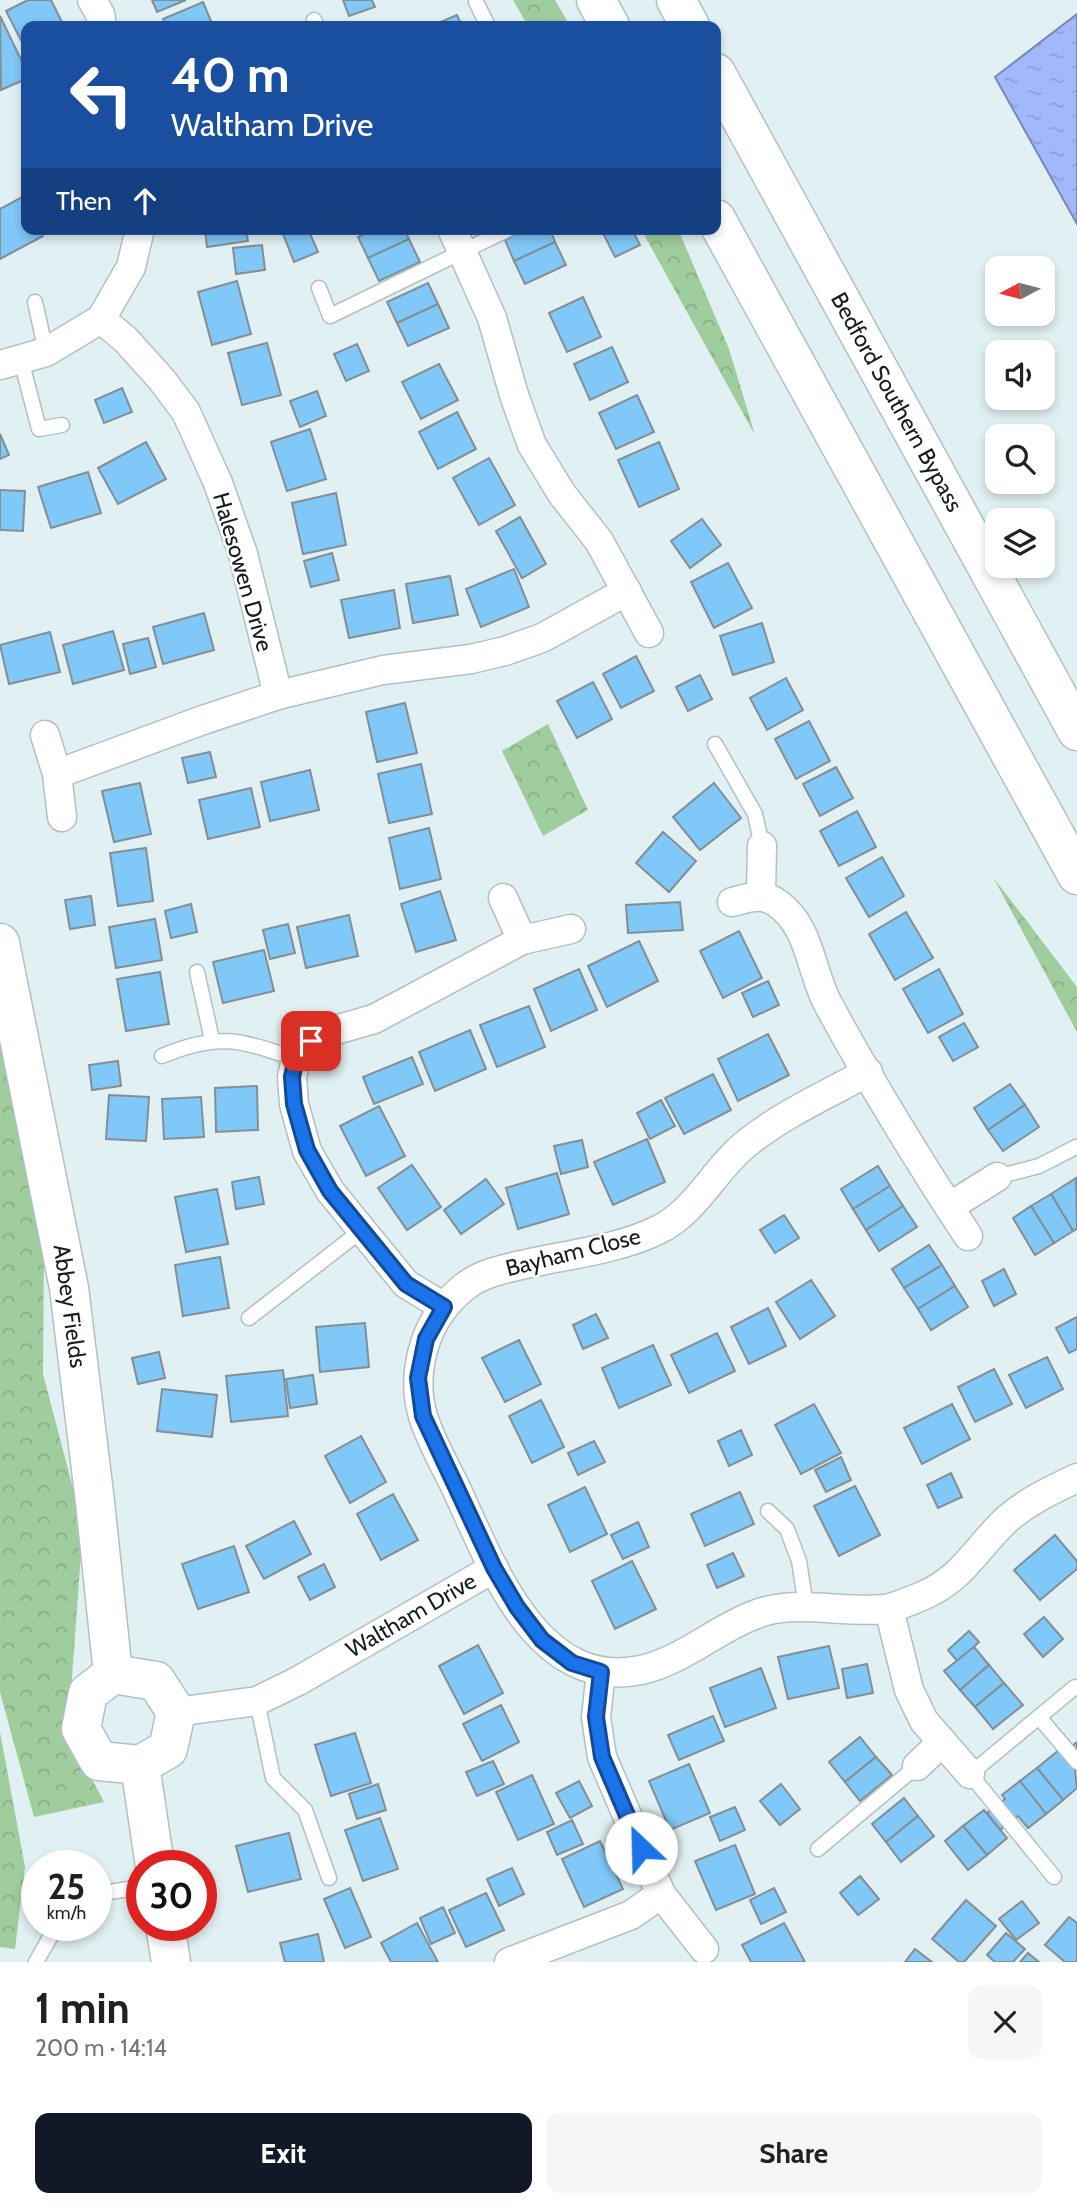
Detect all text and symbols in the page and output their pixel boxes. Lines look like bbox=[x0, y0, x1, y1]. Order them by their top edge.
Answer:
text: 40 m bbox=[171, 45, 290, 104]
icon: left bbox=[56, 49, 147, 140]
text: Waltham Drive bbox=[171, 105, 373, 144]
icon: ahead bbox=[126, 182, 164, 220]
text: Then bbox=[56, 185, 112, 217]
north arrow bbox=[985, 256, 1055, 326]
map controls bbox=[985, 256, 1055, 578]
street label: Bedford Southern Bypass bbox=[825, 287, 969, 517]
button: sound bbox=[985, 340, 1055, 410]
button: search bbox=[985, 424, 1055, 494]
street label: Halesowen Drive bbox=[207, 489, 279, 655]
button: layers bbox=[985, 508, 1055, 578]
pin bbox=[281, 1011, 341, 1071]
icon: arrive bbox=[292, 1022, 330, 1060]
street label: Bayham Close bbox=[503, 1222, 644, 1282]
street label: Abbey Fields bbox=[47, 1243, 93, 1369]
street label: Waltham Drive bbox=[341, 1566, 481, 1663]
position arrow bbox=[604, 1811, 678, 1885]
speed limit sign: 30 bbox=[126, 1850, 217, 1941]
text: 25 bbox=[48, 1865, 85, 1908]
text: km/h bbox=[47, 1902, 86, 1924]
text: 1 min bbox=[35, 1982, 130, 2034]
button: close bbox=[968, 1985, 1042, 2059]
text: 200 m · 14:14 bbox=[35, 2034, 167, 2062]
button: Exit bbox=[35, 2113, 532, 2193]
button: Share bbox=[546, 2113, 1042, 2193]

